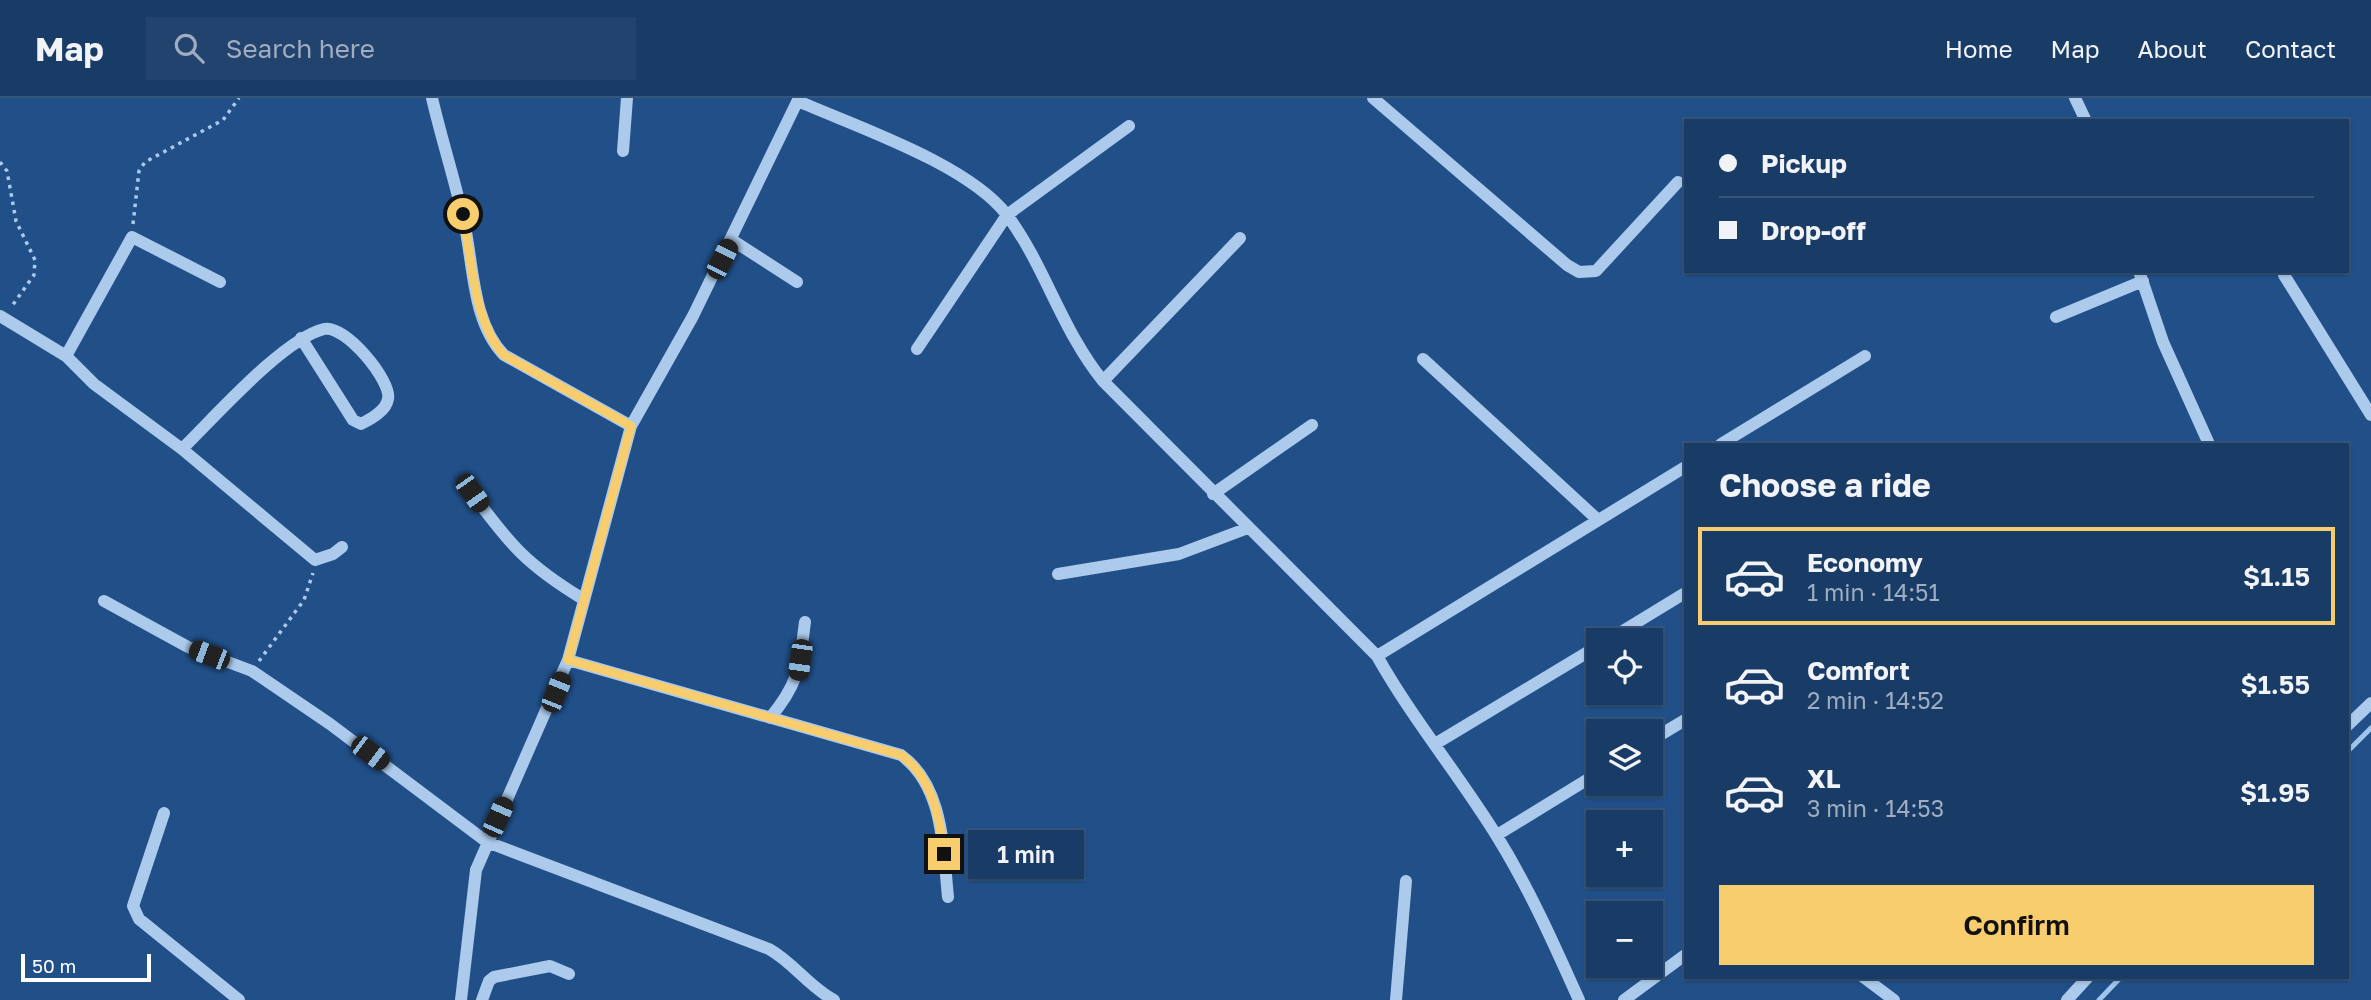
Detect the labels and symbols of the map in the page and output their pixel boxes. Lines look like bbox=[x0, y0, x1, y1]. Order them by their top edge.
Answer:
route start bbox=[447, 198, 479, 230]
car bbox=[704, 236, 741, 282]
car bbox=[452, 470, 493, 516]
car bbox=[186, 638, 233, 672]
car bbox=[787, 638, 814, 682]
car bbox=[539, 669, 574, 715]
car bbox=[347, 732, 394, 774]
car bbox=[480, 794, 517, 840]
callout: 1 min bbox=[968, 830, 1084, 878]
route end bbox=[928, 838, 960, 870]
scale bar bbox=[21, 951, 150, 983]

